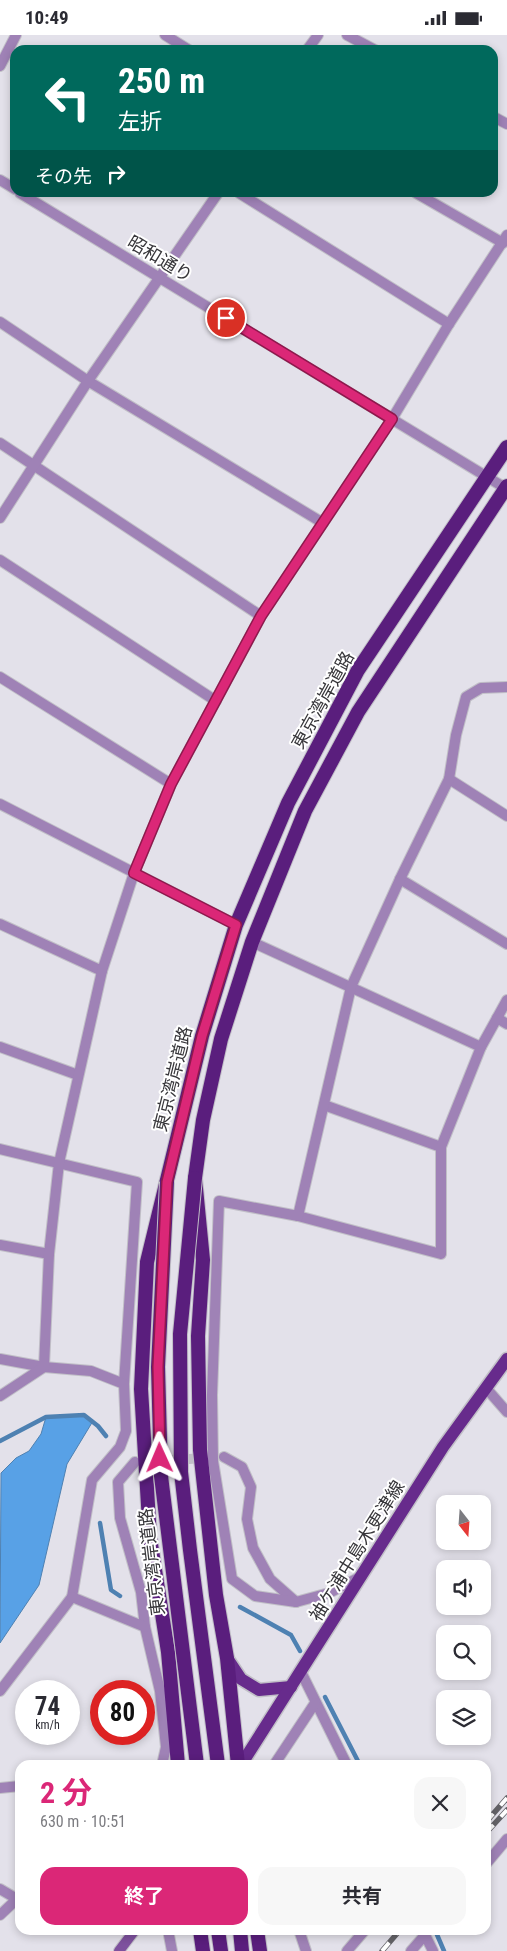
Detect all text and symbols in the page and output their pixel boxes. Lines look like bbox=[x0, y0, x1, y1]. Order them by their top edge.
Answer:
text: 10:49 bbox=[25, 6, 69, 29]
text: 250 m bbox=[118, 61, 205, 102]
icon: left bbox=[35, 65, 100, 130]
text: 左折 bbox=[118, 109, 162, 134]
icon: right bbox=[102, 160, 130, 188]
text: その先 bbox=[35, 165, 92, 188]
street label: 昭和通り bbox=[124, 231, 197, 286]
pin bbox=[205, 297, 247, 339]
icon: arrive bbox=[212, 304, 240, 332]
street label: 東京湾岸道路 bbox=[287, 647, 358, 752]
street label: 東京湾岸道路 bbox=[149, 1024, 196, 1134]
position arrow bbox=[133, 1431, 185, 1483]
street label: 袖ケ浦中島木更津線 bbox=[305, 1476, 408, 1625]
north arrow bbox=[436, 1495, 491, 1550]
map controls bbox=[436, 1495, 491, 1745]
street label: 東京湾岸道路 bbox=[135, 1507, 169, 1617]
button: sound bbox=[436, 1560, 491, 1615]
button: search bbox=[436, 1625, 491, 1680]
speed limit sign: 80 bbox=[90, 1680, 155, 1745]
button: layers bbox=[436, 1690, 491, 1745]
text: 74 bbox=[35, 1692, 60, 1721]
text: km/h bbox=[35, 1718, 60, 1732]
text: 2 分 bbox=[40, 1775, 92, 1810]
button: close bbox=[414, 1777, 466, 1829]
text: 630 m · 10:51 bbox=[40, 1812, 126, 1831]
button: 終了 bbox=[40, 1867, 248, 1925]
button: 共有 bbox=[258, 1867, 466, 1925]

